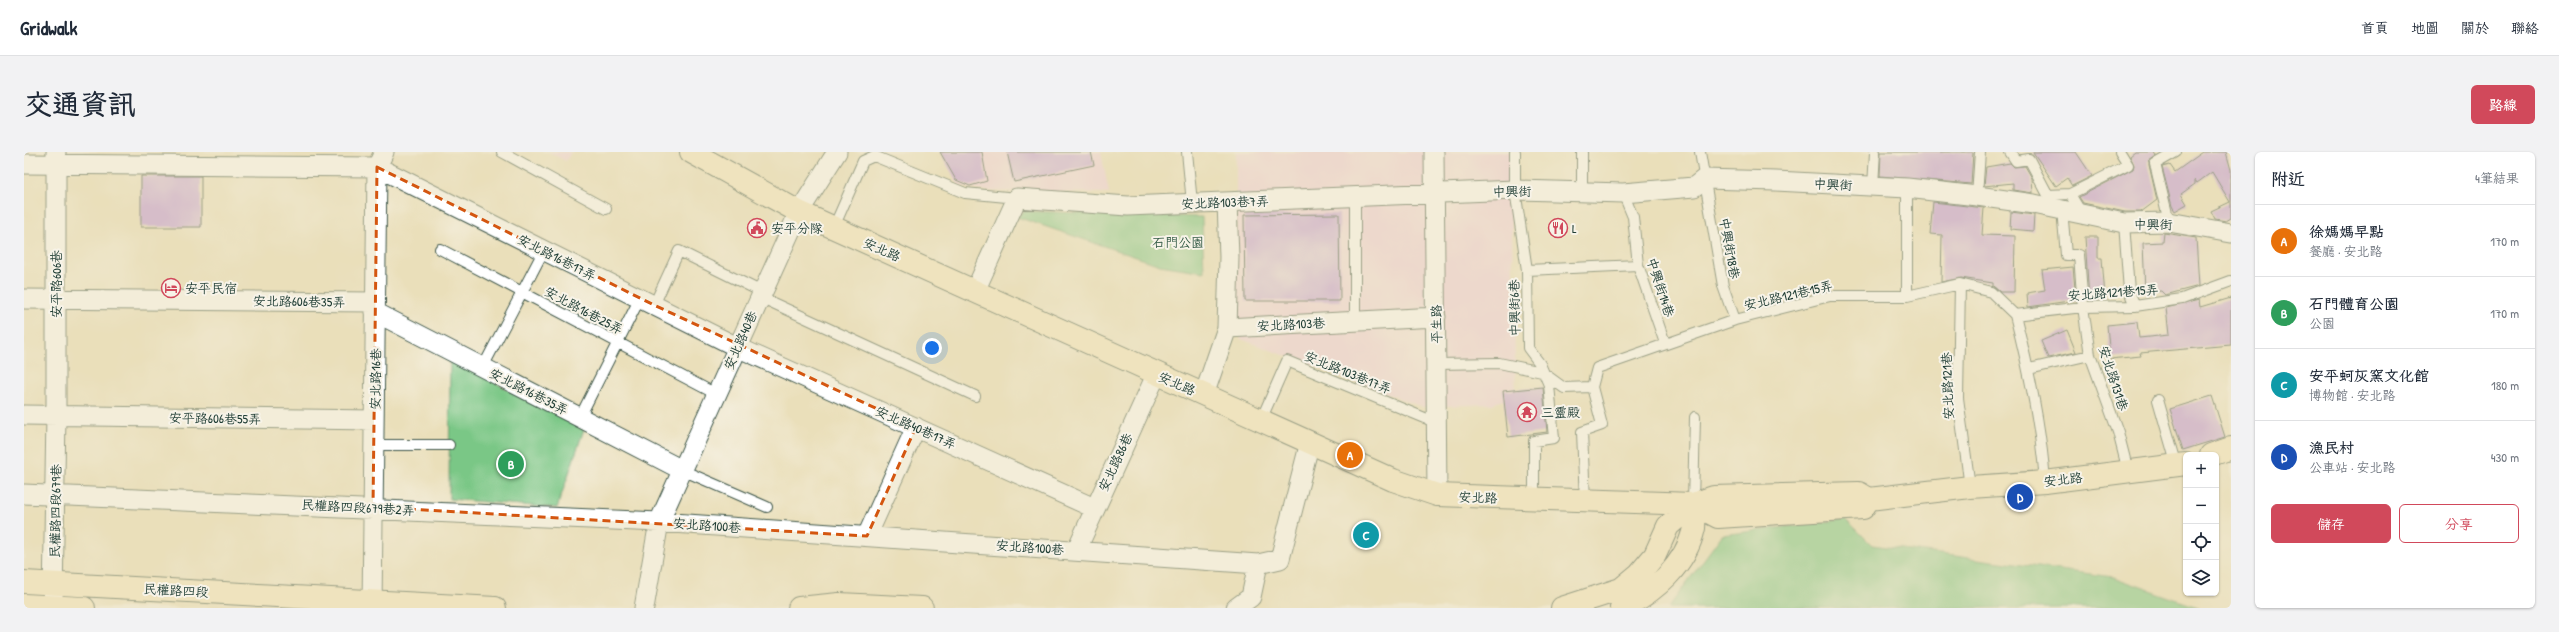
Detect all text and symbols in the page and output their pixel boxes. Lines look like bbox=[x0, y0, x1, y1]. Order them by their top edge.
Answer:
text: Gridwalk bbox=[20, 15, 77, 41]
text: 首頁 bbox=[2361, 18, 2389, 37]
text: 地圖 bbox=[2411, 18, 2439, 37]
text: 關於 bbox=[2461, 18, 2489, 37]
text: 聯絡 bbox=[2511, 18, 2539, 37]
text: 交通資訊 bbox=[24, 85, 136, 123]
button: 路線 bbox=[2471, 85, 2535, 124]
text: 附近 bbox=[2271, 167, 2305, 190]
text: 4筆結果 bbox=[2475, 169, 2519, 187]
street label: 中興街 bbox=[1813, 174, 1853, 194]
street label: 中興街 bbox=[1492, 182, 1532, 200]
street label: 安北路103巷7弄 bbox=[1181, 191, 1269, 213]
street label: 中興街 bbox=[2133, 215, 2173, 233]
street label: 中興街18巷 bbox=[1716, 216, 1744, 280]
public building icon: 安平分隊 bbox=[746, 217, 768, 239]
restaurant icon: L bbox=[1547, 217, 1569, 239]
place label: 安平分隊 bbox=[771, 219, 823, 237]
place label: L bbox=[1572, 219, 1577, 237]
text: 徐媽媽早點 bbox=[2309, 221, 2384, 242]
street label: 安北路16巷17弄 bbox=[515, 229, 599, 285]
text: A bbox=[2281, 232, 2287, 250]
text: 170 m bbox=[2490, 232, 2519, 250]
street label: 安北路 bbox=[861, 233, 903, 265]
park label: 石門公園 bbox=[1152, 233, 1204, 251]
text: 餐廳 · 安北路 bbox=[2309, 242, 2383, 260]
street label: 安平路606巷 bbox=[47, 250, 65, 318]
street label: 中興街14巷 bbox=[1643, 255, 1679, 319]
street label: 安北路121巷15弄 bbox=[1742, 276, 1834, 314]
hotel icon: 安平民宿 bbox=[160, 277, 182, 299]
place label: 安平民宿 bbox=[185, 279, 237, 297]
street label: 中興街6巷 bbox=[1505, 279, 1523, 337]
street label: 安北路121巷15弄 bbox=[2067, 280, 2159, 304]
street label: 安北路16巷25弄 bbox=[542, 282, 626, 338]
street label: 安北路606巷35弄 bbox=[253, 291, 345, 311]
text: 石門體育公園 bbox=[2309, 293, 2399, 314]
street label: 平生路 bbox=[1427, 304, 1445, 344]
text: B bbox=[2281, 304, 2287, 322]
text: 170 m bbox=[2490, 304, 2519, 322]
street label: 安北路40巷 bbox=[719, 308, 761, 372]
street label: 安北路103巷 bbox=[1256, 313, 1326, 335]
text: 公園 bbox=[2309, 314, 2335, 332]
your location bbox=[922, 338, 942, 358]
street label: 安北路131巷 bbox=[2095, 343, 2133, 413]
street label: 安北路103巷17弄 bbox=[1302, 346, 1394, 398]
street label: 安北路16巷 bbox=[365, 348, 385, 410]
street label: 安北路121巷 bbox=[1937, 352, 1957, 420]
street label: 安北路16巷35弄 bbox=[486, 363, 572, 419]
text: 安平蚵灰窯文化館 bbox=[2309, 365, 2429, 386]
street label: 安北路 bbox=[1156, 367, 1198, 399]
text: C bbox=[2280, 376, 2288, 394]
text: 180 m bbox=[2491, 376, 2519, 394]
text: 博物館 · 安北路 bbox=[2309, 386, 2396, 404]
street label: 安北路40巷17弄 bbox=[873, 401, 959, 453]
temple icon: 三靈殿 bbox=[1516, 401, 1538, 423]
place label: 三靈殿 bbox=[1541, 403, 1580, 421]
street label: 安平路606巷55弄 bbox=[169, 408, 261, 428]
street label: 安北路86巷 bbox=[1094, 430, 1136, 494]
text: 漁民村 bbox=[2309, 437, 2354, 458]
pin: A bbox=[1337, 440, 1363, 470]
text: D bbox=[2281, 448, 2287, 466]
text: 430 m bbox=[2491, 448, 2519, 466]
pin: B bbox=[498, 449, 524, 479]
map controls bbox=[2183, 452, 2219, 596]
button: + bbox=[2183, 452, 2219, 488]
text: 公車站 · 安北路 bbox=[2309, 458, 2396, 476]
street label: 民權路四段679巷 bbox=[45, 464, 65, 558]
street label: 安北路 bbox=[2043, 468, 2083, 490]
pin: D bbox=[2007, 482, 2033, 512]
street label: 安北路 bbox=[1458, 487, 1498, 507]
button: − bbox=[2183, 488, 2219, 524]
street label: 民權路四段679巷2弄 bbox=[301, 495, 415, 519]
button: 儲存 bbox=[2271, 504, 2391, 543]
button: 分享 bbox=[2399, 504, 2519, 543]
street label: 安北路100巷 bbox=[672, 514, 742, 536]
pin: C bbox=[1353, 520, 1379, 550]
button: locate bbox=[2183, 524, 2219, 560]
street label: 安北路100巷 bbox=[995, 536, 1065, 558]
button: layers bbox=[2183, 560, 2219, 596]
street label: 民權路四段 bbox=[143, 579, 209, 601]

